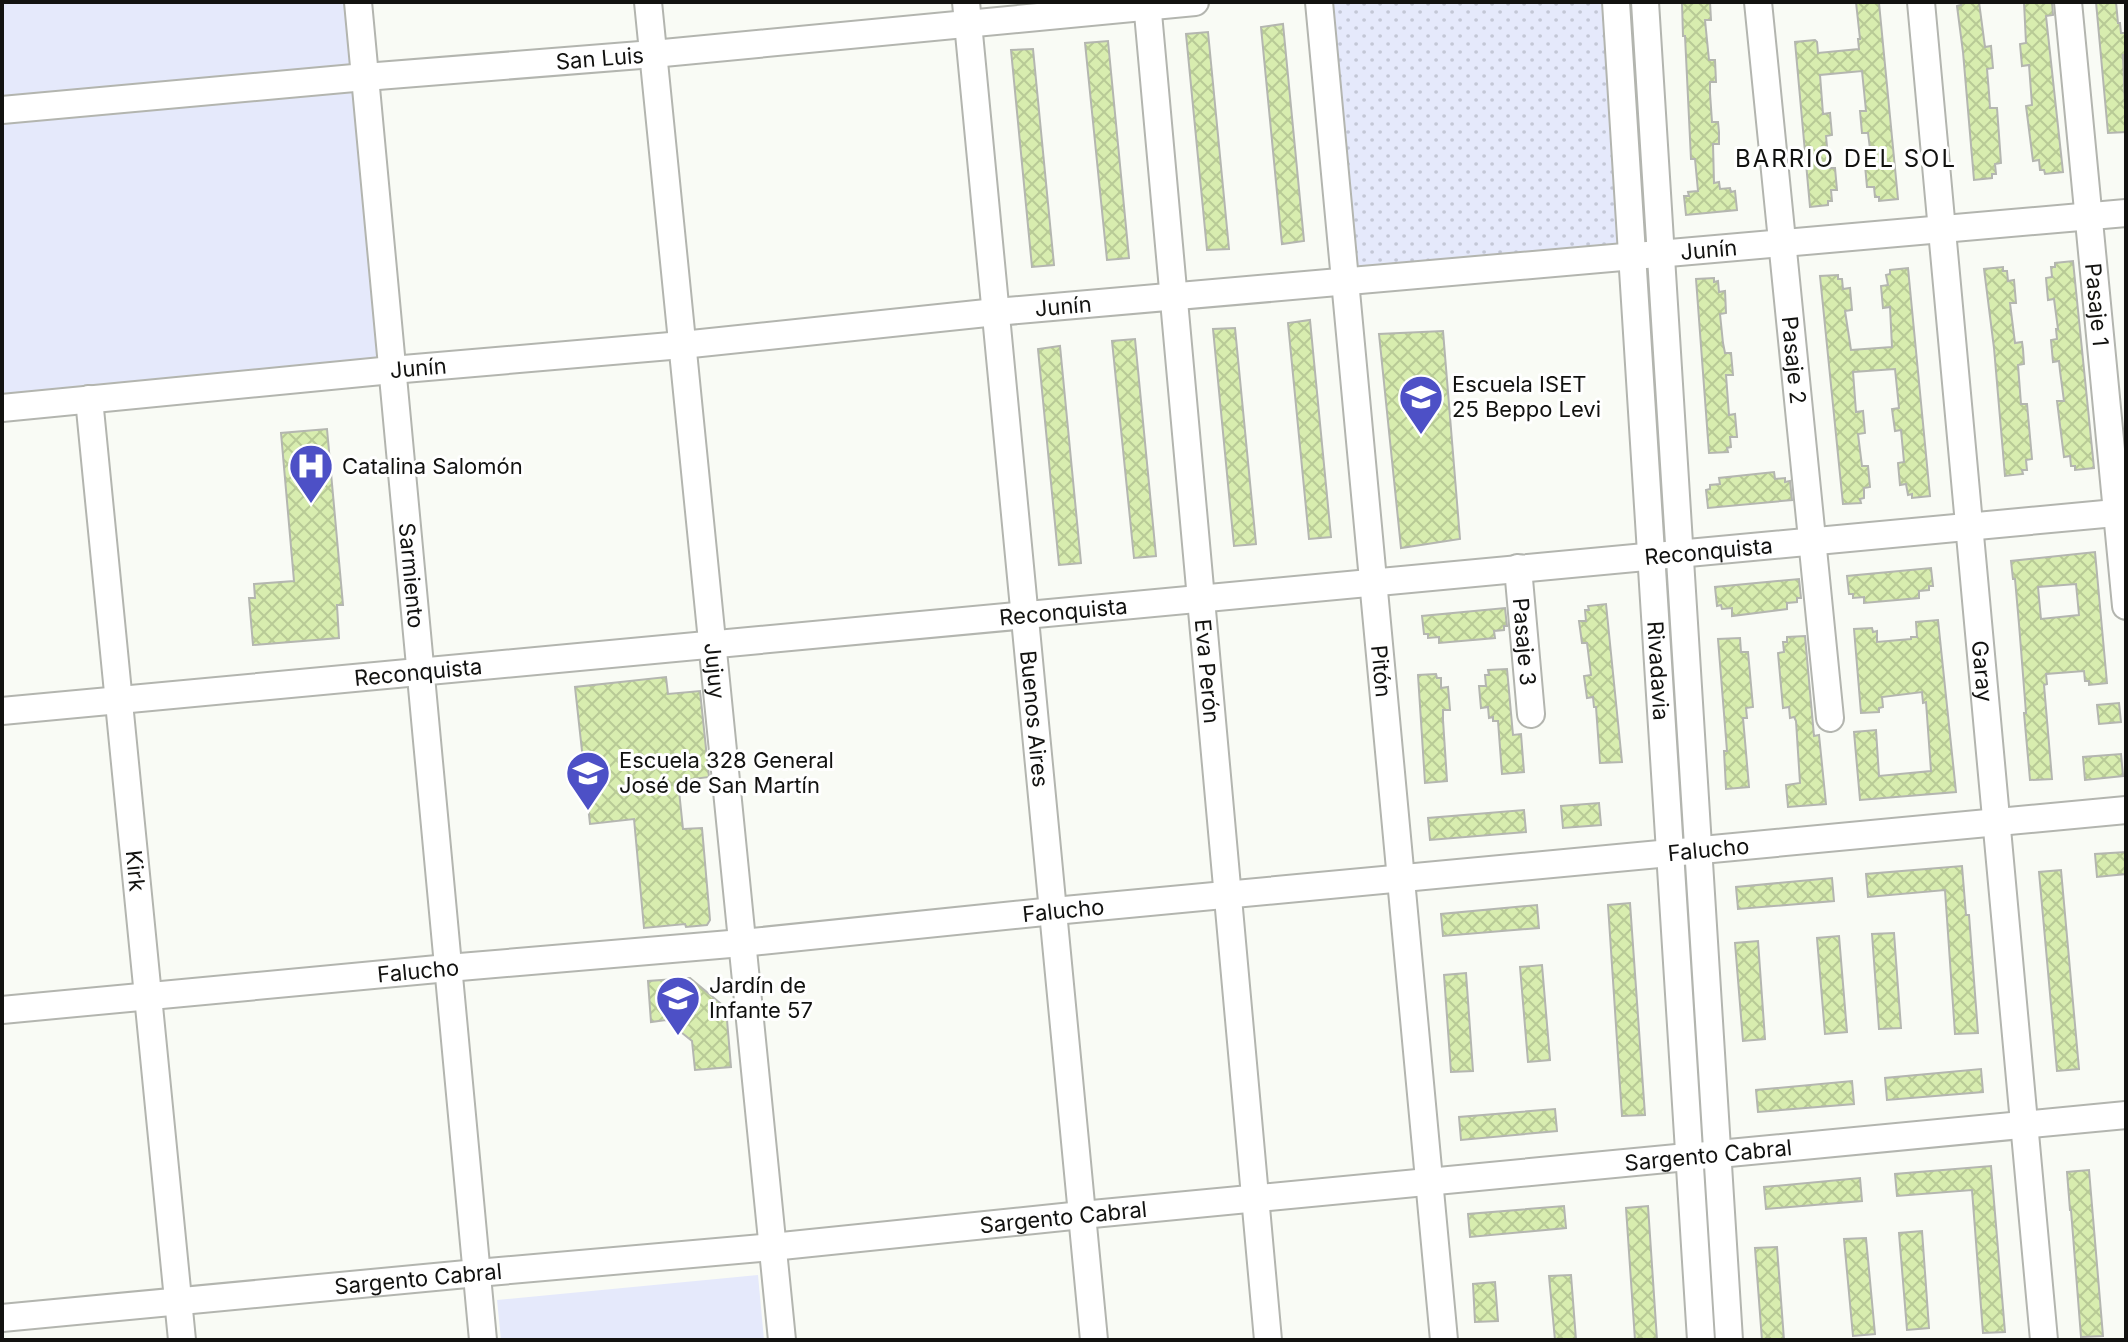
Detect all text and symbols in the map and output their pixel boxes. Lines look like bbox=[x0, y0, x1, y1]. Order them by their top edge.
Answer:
street label: San Luis bbox=[555, 42, 645, 75]
district label: BARRIO DEL SOL bbox=[1735, 144, 1957, 173]
street label: Junín bbox=[1679, 234, 1738, 265]
street label: Pasaje 1 bbox=[2080, 262, 2114, 348]
street label: Junín bbox=[1034, 291, 1093, 322]
street label: Pasaje 2 bbox=[1777, 315, 1811, 405]
street label: Junín bbox=[389, 352, 448, 383]
place label: Escuela ISET 25 Beppo Levi bbox=[1452, 371, 1601, 422]
school or university icon: Escuela ISET 25 Beppo Levi bbox=[1397, 373, 1445, 436]
hospital icon: Catalina Salomón bbox=[287, 442, 335, 505]
place label: Catalina Salomón bbox=[342, 453, 523, 479]
street label: Sarmiento bbox=[394, 522, 429, 629]
street label: Reconquista bbox=[1643, 532, 1774, 570]
street label: Reconquista bbox=[998, 593, 1129, 631]
street label: Pasaje 3 bbox=[1508, 597, 1541, 687]
street label: Eva Perón bbox=[1190, 618, 1225, 725]
street label: Rivadavia bbox=[1642, 620, 1675, 721]
street label: Garay bbox=[1967, 639, 1998, 703]
street label: Jujuy bbox=[699, 641, 731, 700]
street label: Pitón bbox=[1366, 644, 1397, 698]
street label: Buenos Aires bbox=[1015, 649, 1054, 788]
street label: Reconquista bbox=[353, 653, 483, 691]
place label: Escuela 328 General José de San Martín bbox=[619, 747, 834, 798]
school or university icon: Escuela 328 General José de San Martín bbox=[564, 749, 612, 812]
street label: Falucho bbox=[1666, 833, 1750, 866]
street label: Kirk bbox=[121, 849, 151, 892]
street label: Falucho bbox=[1021, 893, 1105, 927]
street label: Falucho bbox=[376, 954, 460, 988]
place label: Jardín de Infante 57 bbox=[709, 972, 813, 1023]
school or university icon: Jardín de Infante 57 bbox=[654, 974, 702, 1037]
street label: Sargento Cabral bbox=[1623, 1134, 1793, 1176]
street label: Sargento Cabral bbox=[978, 1196, 1148, 1238]
street label: Sargento Cabral bbox=[333, 1258, 503, 1299]

